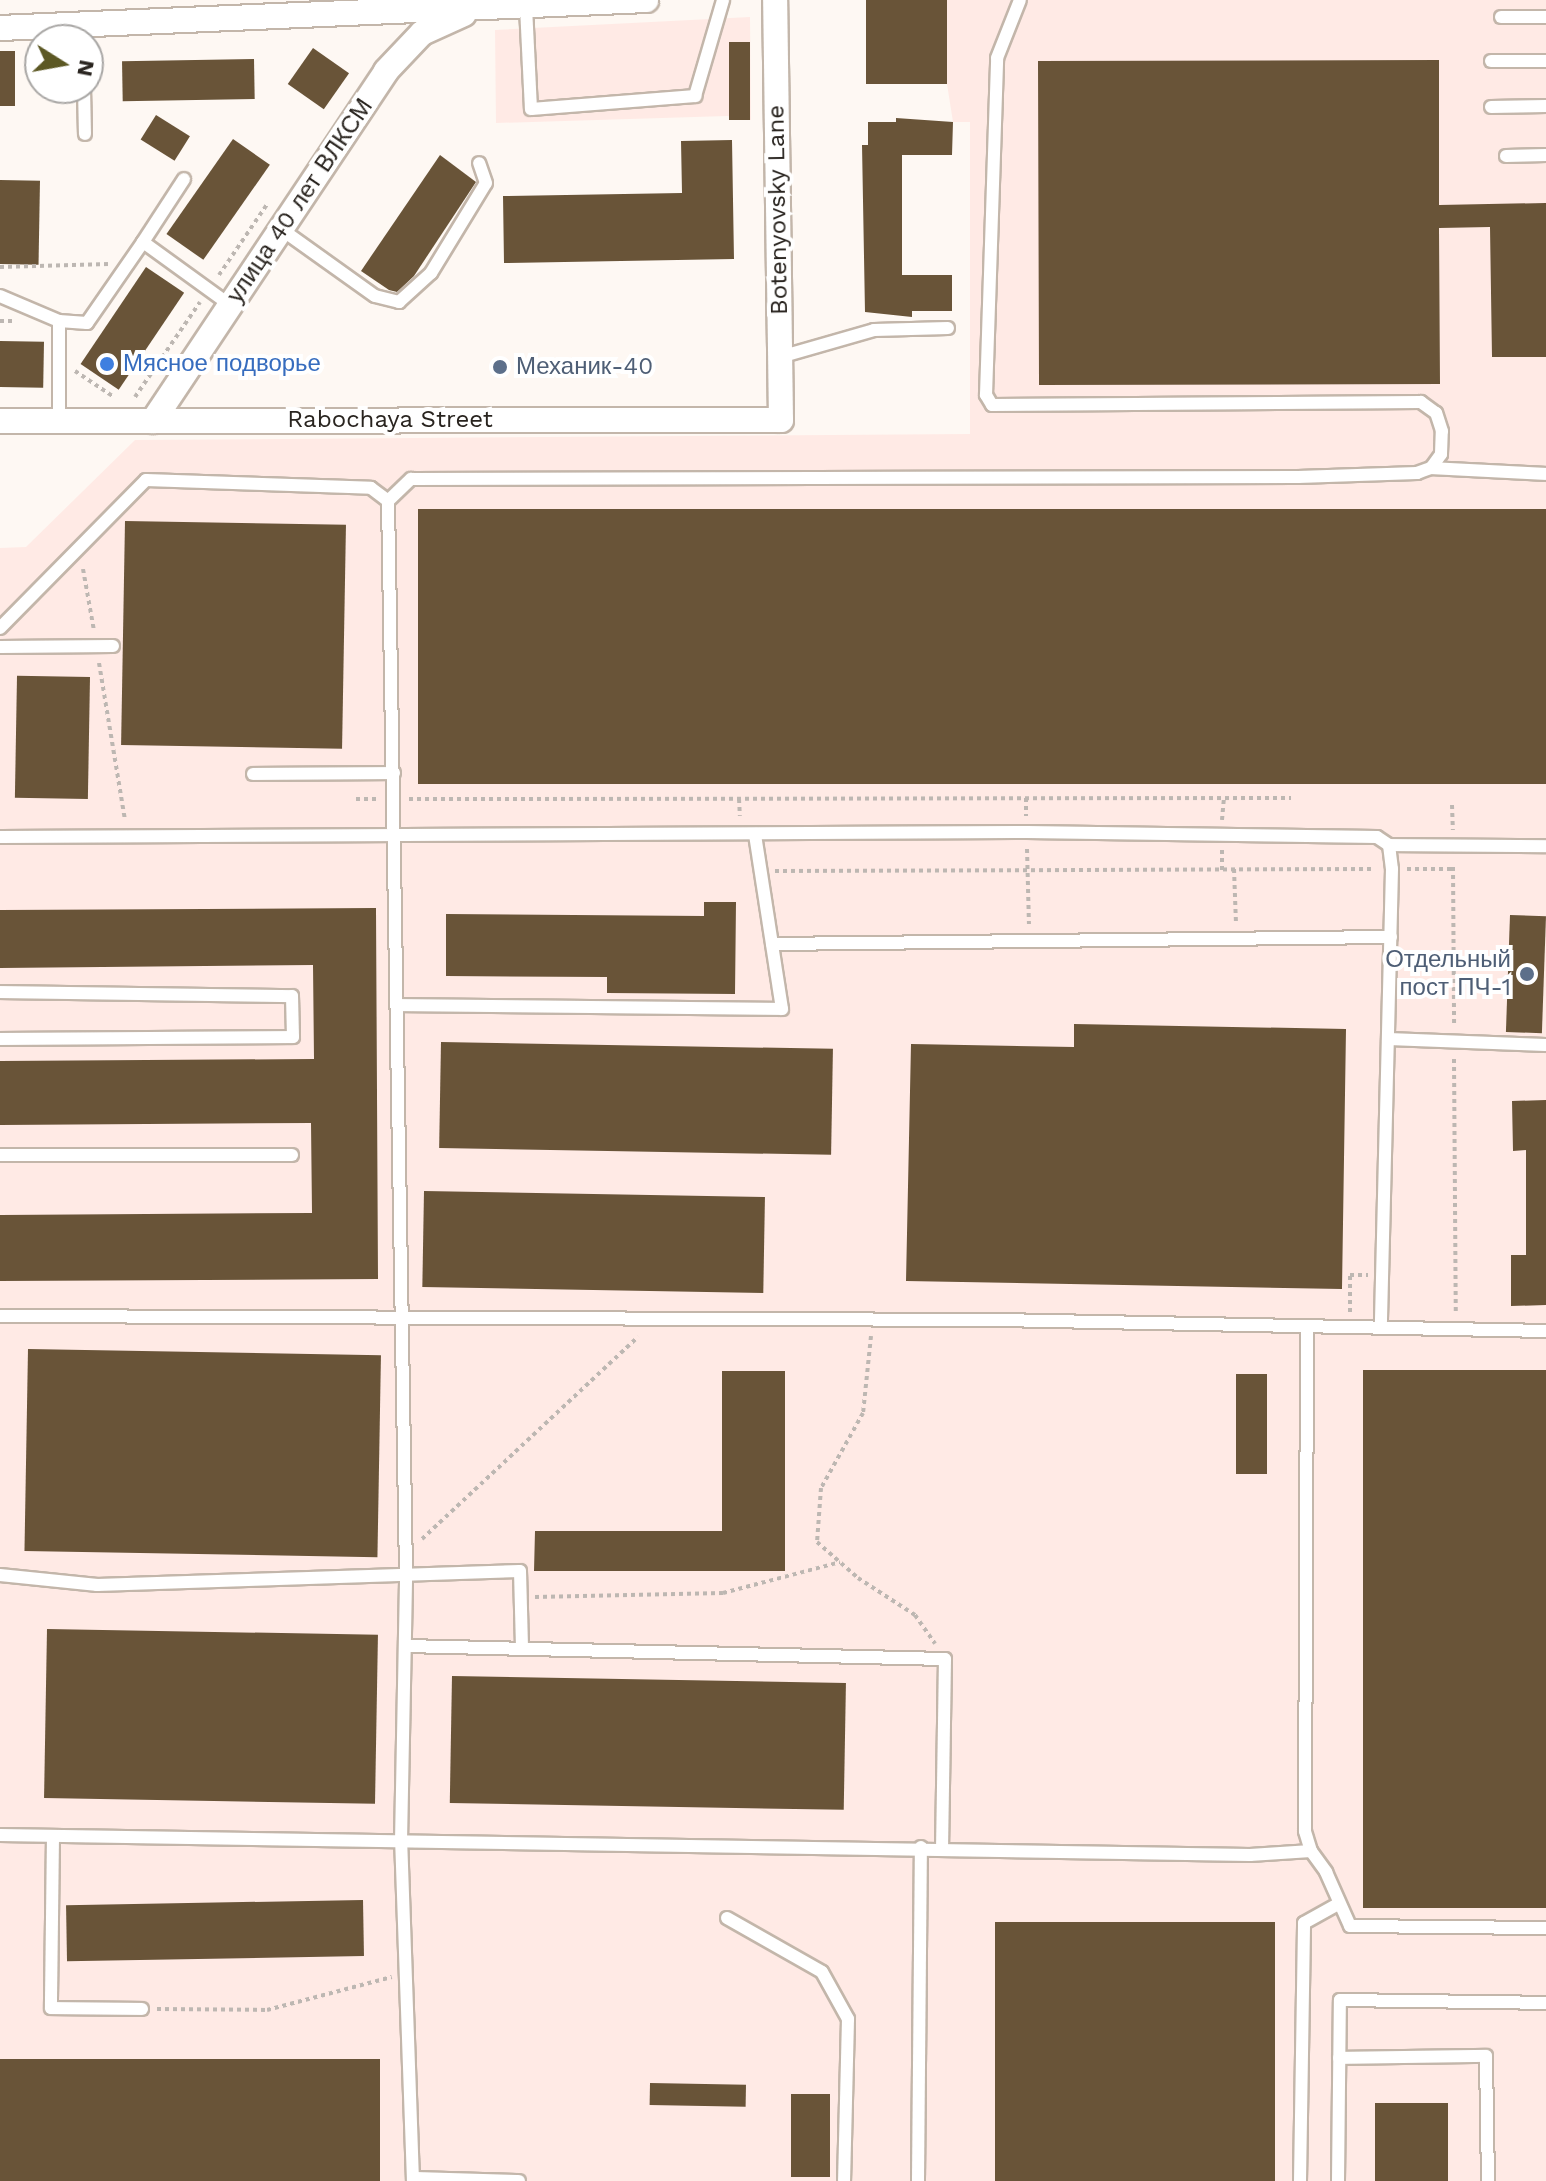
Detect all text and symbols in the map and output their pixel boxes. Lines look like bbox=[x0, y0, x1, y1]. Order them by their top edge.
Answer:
north arrow bbox=[24, 24, 104, 104]
text: N bbox=[72, 58, 100, 79]
street label: улица 40 лет ВЛКСМ bbox=[221, 93, 379, 309]
street label: Botenyovsky Lane bbox=[762, 104, 794, 316]
place label: Мясное подворье bbox=[123, 350, 321, 378]
place label: Механик-40 bbox=[516, 353, 653, 381]
marker: Мясное подворье bbox=[98, 355, 116, 373]
marker: Механик-40 bbox=[491, 358, 509, 376]
street label: Rabochaya Street bbox=[287, 406, 493, 434]
place label: Отдельный пост ПЧ-1 bbox=[1385, 946, 1511, 1002]
marker: Отдельный пост ПЧ-1 bbox=[1518, 965, 1536, 983]

